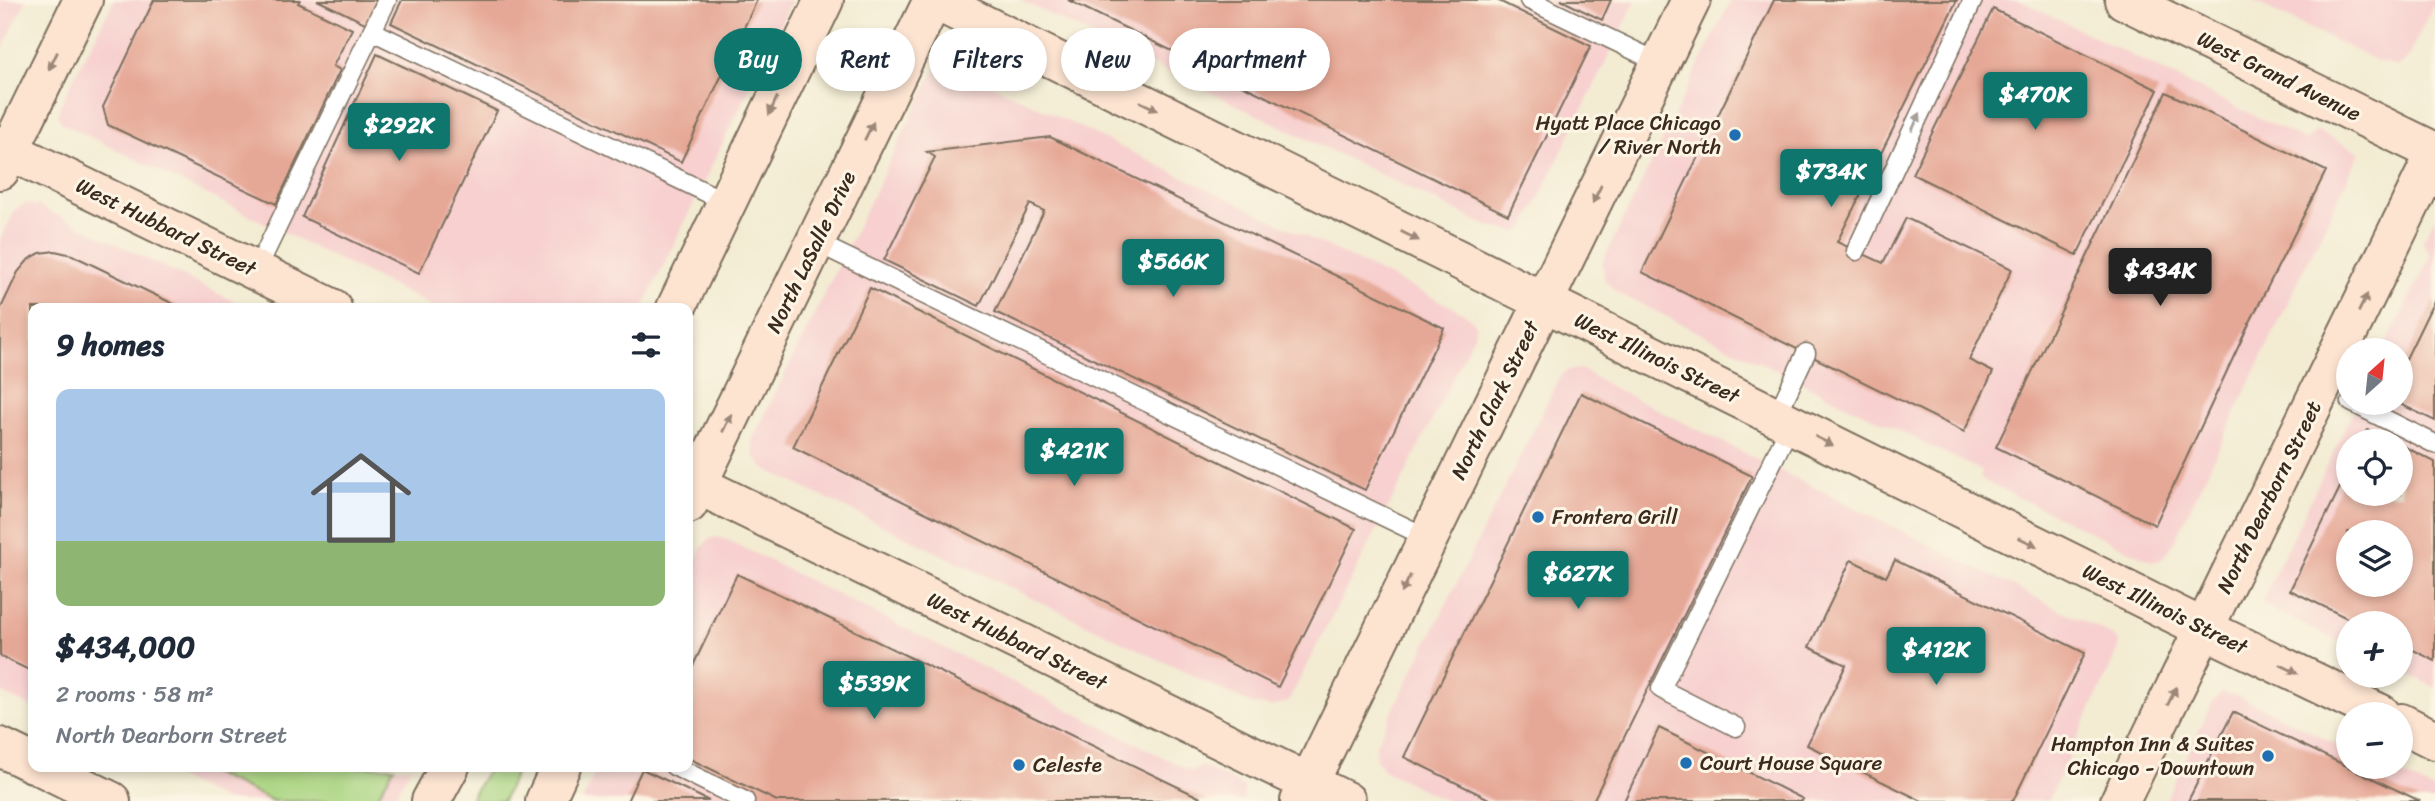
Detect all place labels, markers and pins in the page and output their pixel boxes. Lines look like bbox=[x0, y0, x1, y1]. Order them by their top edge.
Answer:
pin: $470K bbox=[1986, 72, 2084, 132]
pin: $292K bbox=[350, 104, 448, 163]
place label: Hyatt Place Chicago / River North bbox=[1536, 104, 1721, 166]
marker: Hyatt Place Chicago / River North bbox=[1727, 127, 1743, 143]
pin: $734K bbox=[1782, 150, 1880, 209]
pin: $566K bbox=[1124, 240, 1222, 299]
pin: $434K bbox=[2111, 248, 2209, 308]
pin: $421K bbox=[1025, 428, 1123, 488]
place label: Frontera Grill bbox=[1552, 498, 1678, 536]
marker: Frontera Grill bbox=[1530, 509, 1546, 525]
pin: $627K bbox=[1529, 552, 1627, 611]
pin: $412K bbox=[1887, 628, 1985, 687]
pin: $539K bbox=[825, 662, 923, 721]
place label: Hampton Inn & Suites Chicago - Downtown bbox=[2051, 725, 2254, 787]
place label: Court House Square bbox=[1700, 744, 1883, 782]
place label: Celeste bbox=[1033, 746, 1102, 784]
marker: Hampton Inn & Suites Chicago - Downtown bbox=[2260, 748, 2276, 764]
marker: Court House Square bbox=[1678, 755, 1694, 771]
marker: Celeste bbox=[1011, 757, 1027, 773]

